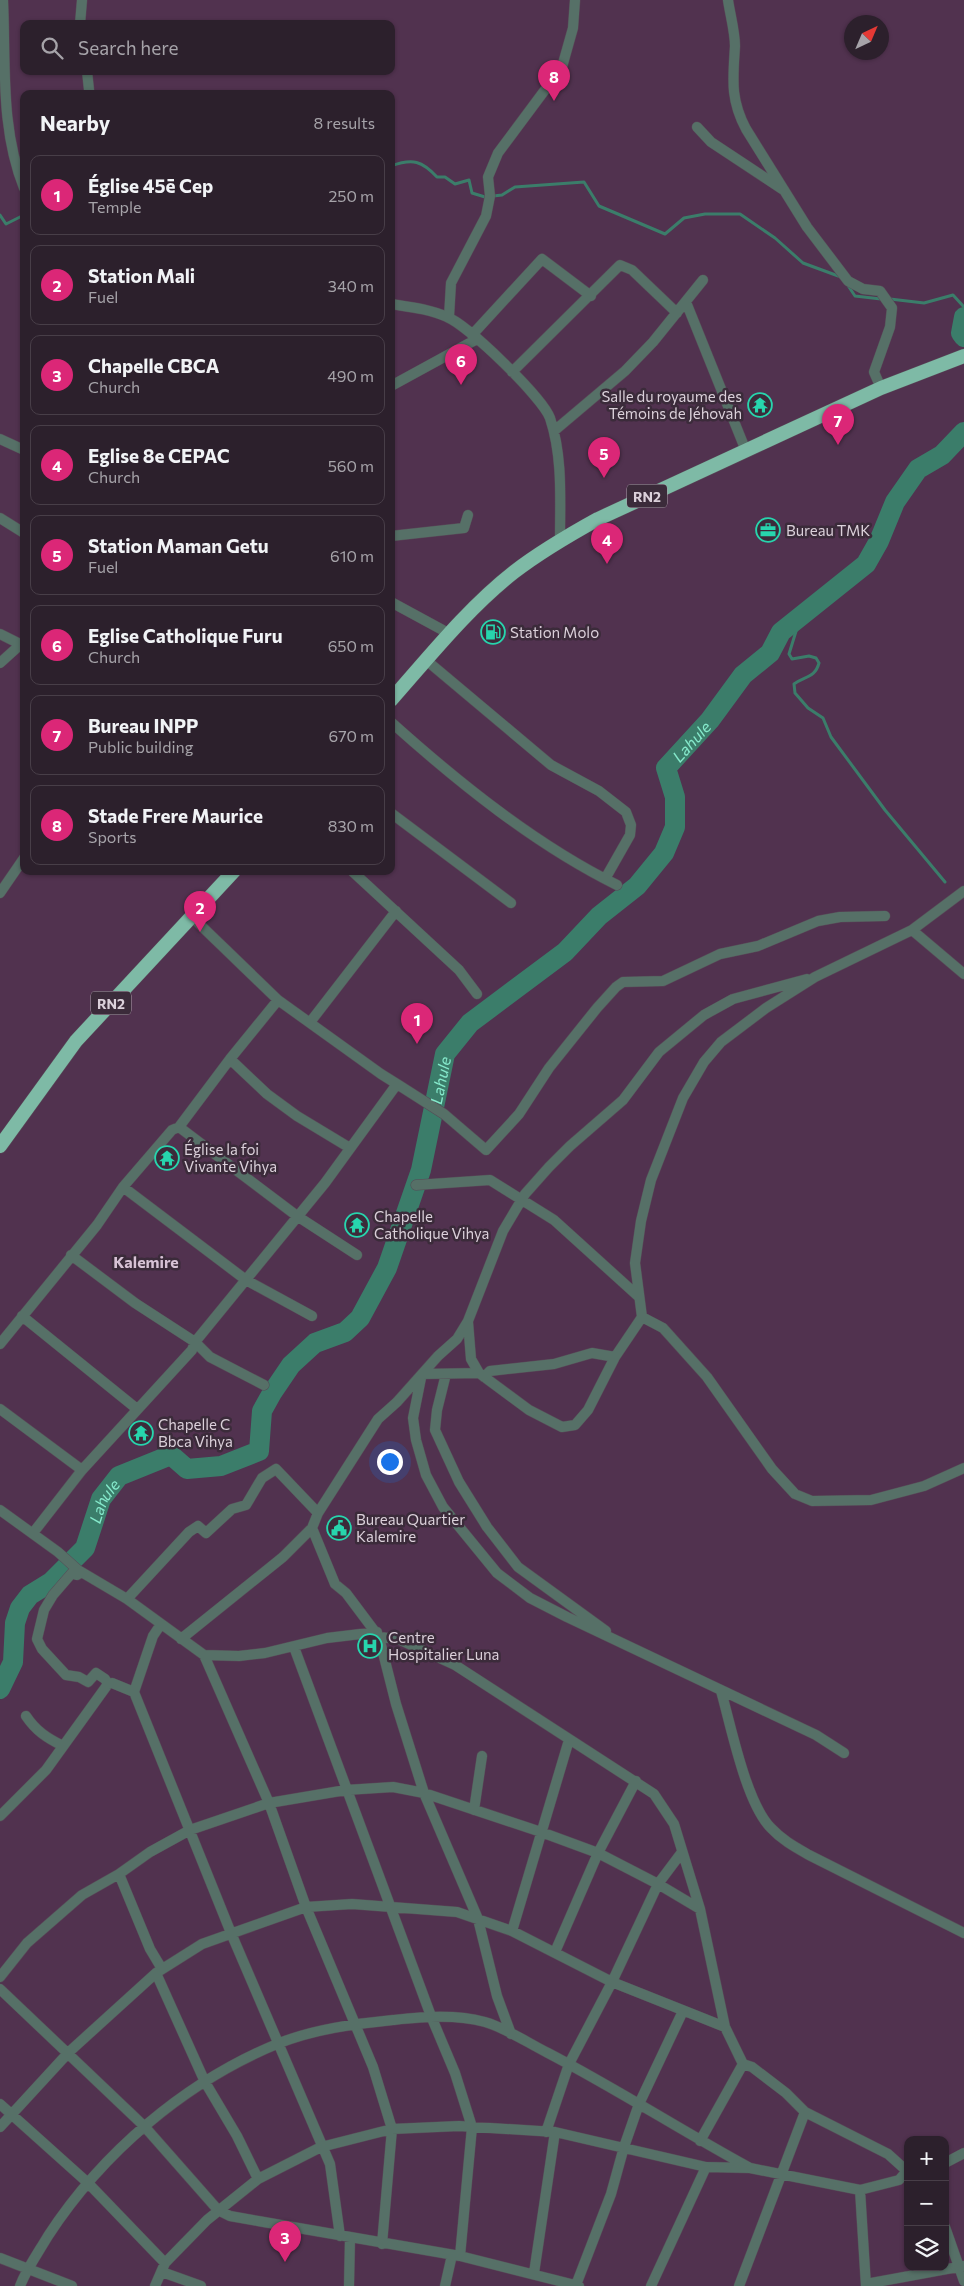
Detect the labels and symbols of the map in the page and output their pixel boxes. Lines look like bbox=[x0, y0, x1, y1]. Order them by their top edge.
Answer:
north arrow bbox=[844, 15, 889, 60]
pin: 8 bbox=[538, 60, 570, 101]
pin: 6 bbox=[445, 344, 477, 385]
place label: Salle du royaume des Témoins de Jéhovah bbox=[602, 387, 742, 422]
temple icon: Salle du royaume des Témoins de Jéhovah bbox=[747, 392, 773, 418]
pin: 7 bbox=[822, 404, 854, 445]
pin: 5 bbox=[588, 437, 620, 478]
road number: RN2 bbox=[627, 484, 667, 508]
office icon: Bureau TMK bbox=[755, 517, 781, 543]
place label: Bureau TMK bbox=[786, 521, 870, 539]
pin: 4 bbox=[591, 523, 623, 564]
fuel station icon: Station Molo bbox=[480, 619, 506, 645]
place label: Station Molo bbox=[510, 623, 599, 641]
water label: Lahule bbox=[668, 716, 714, 765]
pin: 2 bbox=[184, 891, 216, 932]
road number: RN2 bbox=[91, 991, 131, 1014]
pin: 1 bbox=[401, 1003, 433, 1044]
water label: Lahule bbox=[425, 1054, 454, 1106]
place label: Église la foi Vivante Vihya bbox=[184, 1139, 277, 1175]
temple icon: Église la foi Vivante Vihya bbox=[154, 1145, 180, 1171]
place label: Chapelle Catholique Vihya bbox=[374, 1207, 489, 1242]
temple icon: Chapelle Catholique Vihya bbox=[344, 1212, 370, 1238]
district label: Kalemire bbox=[113, 1252, 179, 1271]
place label: Chapelle C Bbca Vihya bbox=[158, 1415, 233, 1450]
temple icon: Chapelle C Bbca Vihya bbox=[128, 1420, 154, 1446]
your location bbox=[377, 1449, 403, 1475]
water label: Lahule bbox=[84, 1474, 123, 1525]
place label: Bureau Quartier Kalemire bbox=[356, 1510, 465, 1545]
public building icon: Bureau Quartier Kalemire bbox=[326, 1515, 352, 1541]
place label: Centre Hospitalier Luna bbox=[388, 1628, 499, 1663]
hospital icon: Centre Hospitalier Luna bbox=[357, 1633, 383, 1659]
pin: 3 bbox=[269, 2221, 301, 2262]

